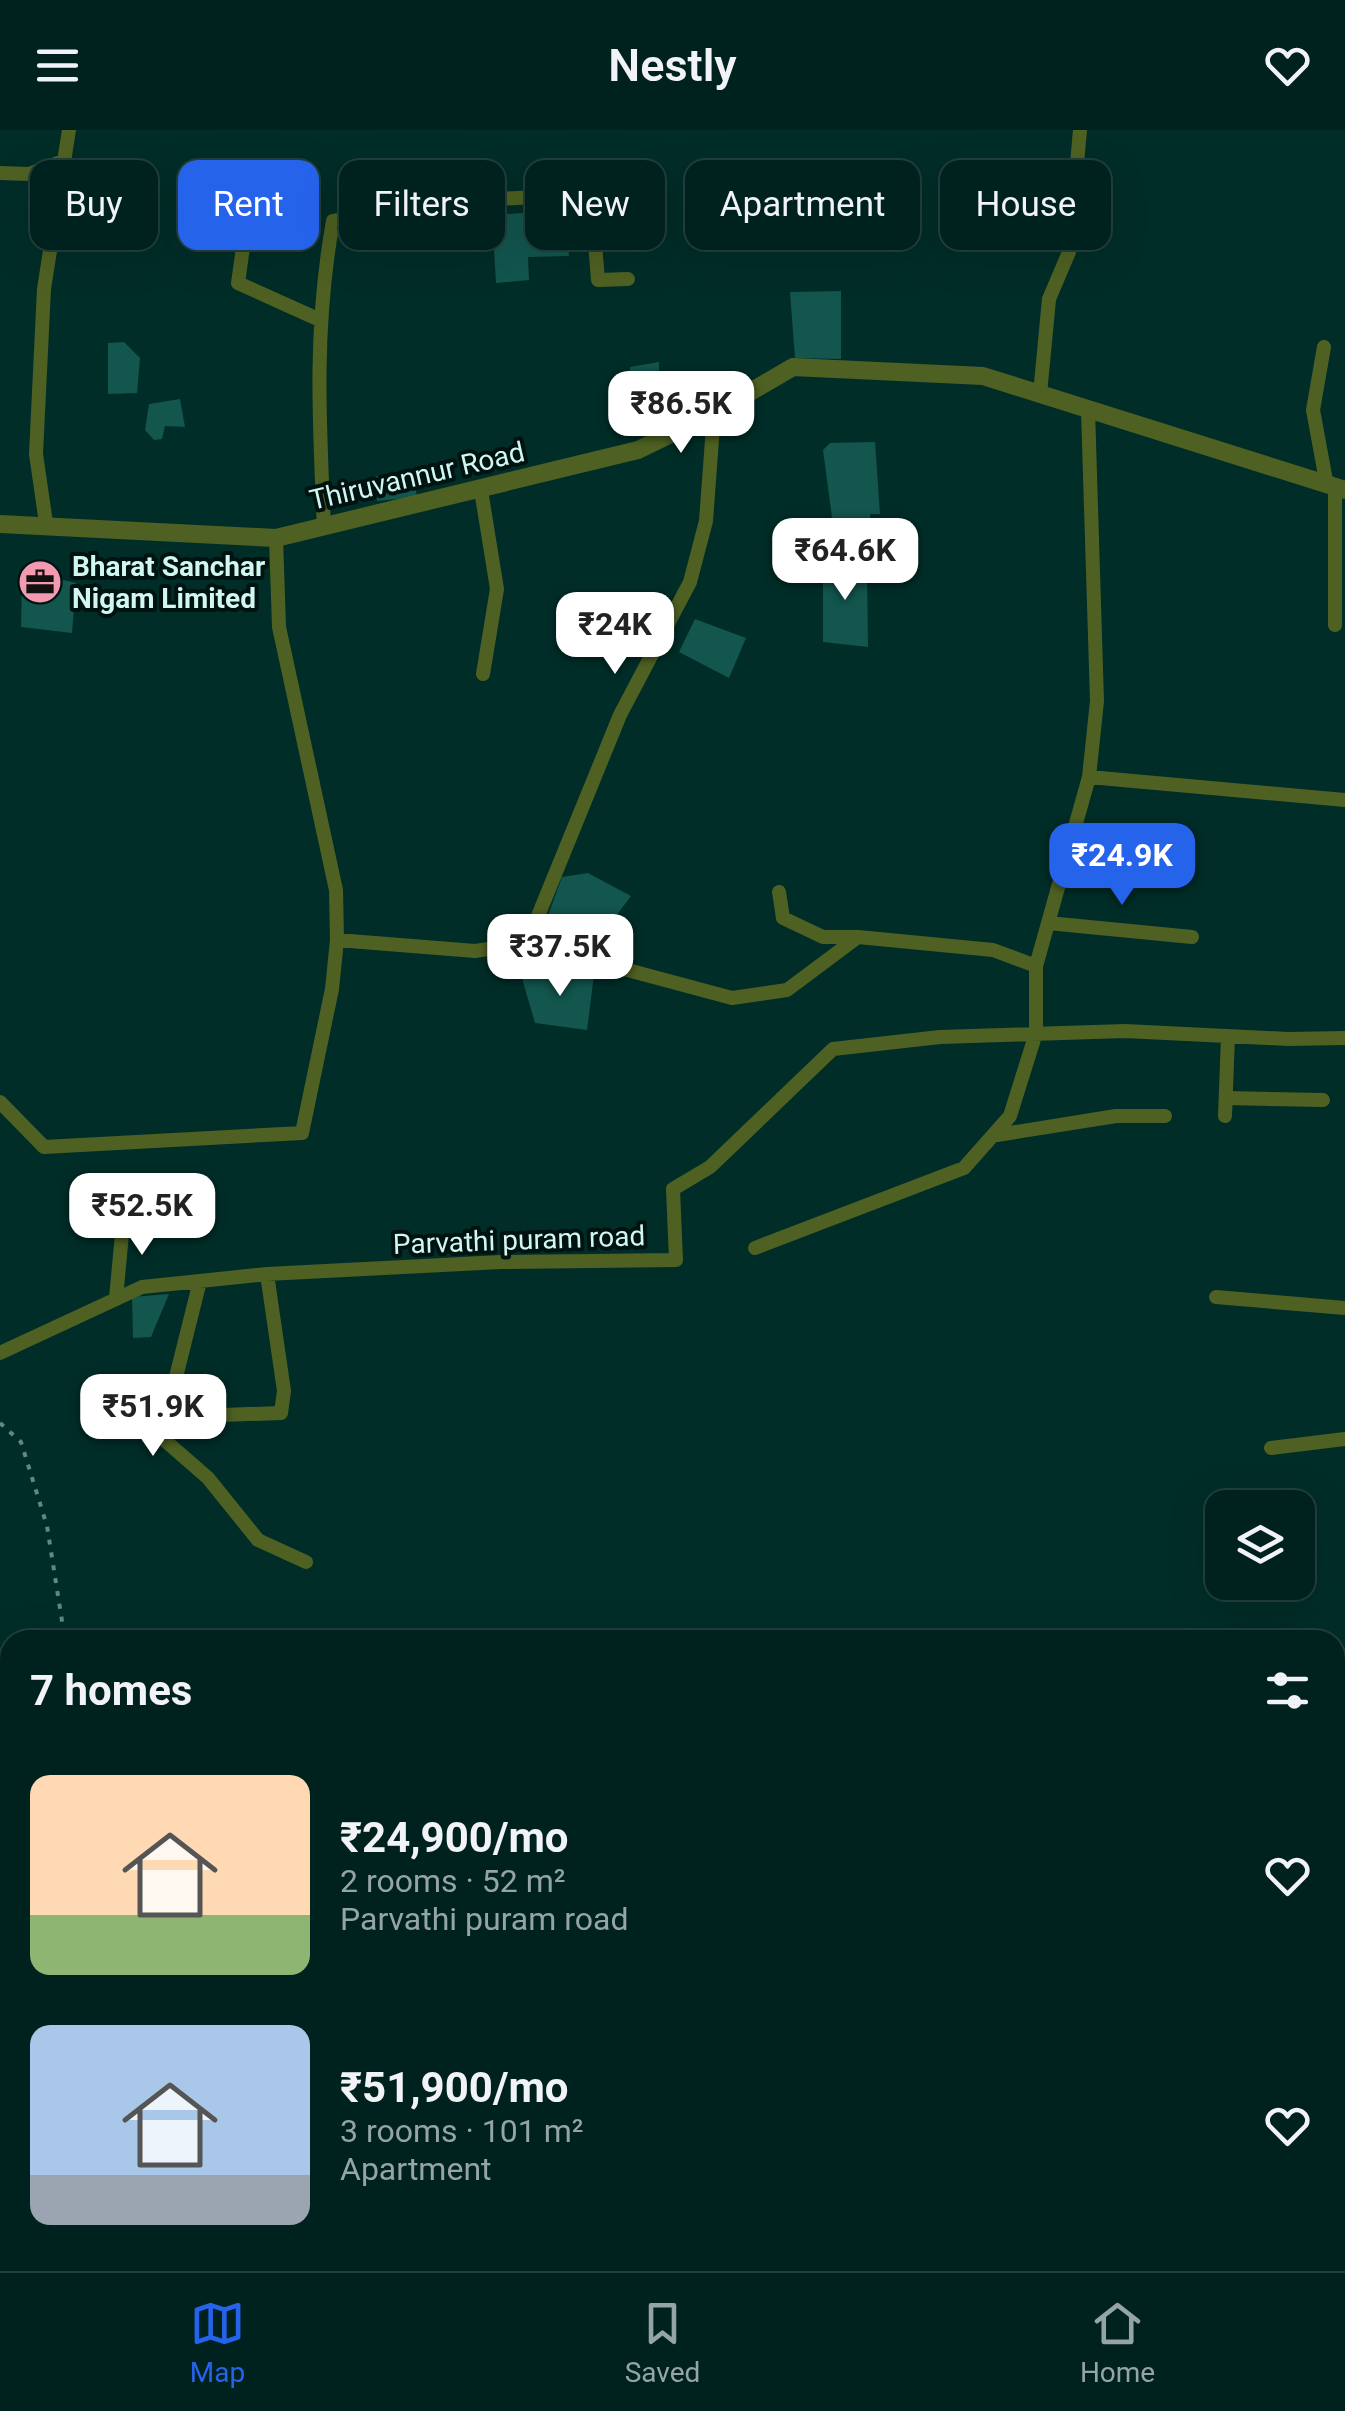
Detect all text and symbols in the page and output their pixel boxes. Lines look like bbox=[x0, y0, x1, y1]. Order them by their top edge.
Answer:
icon: menu bbox=[30, 38, 85, 93]
icon: heart bbox=[1260, 38, 1315, 93]
text: Nestly bbox=[608, 39, 737, 92]
chip: Buy bbox=[30, 160, 158, 250]
chip: Rent bbox=[178, 160, 319, 250]
chip: Filters bbox=[339, 160, 505, 250]
chip: New bbox=[525, 160, 665, 250]
chip: Apartment bbox=[685, 160, 920, 250]
chip: House bbox=[940, 160, 1111, 250]
pin: ₹86.5K bbox=[600, 371, 762, 456]
text: ₹86.5K bbox=[630, 384, 732, 422]
street label: Thiruvannur Road bbox=[306, 435, 528, 517]
pin: ₹64.6K bbox=[764, 518, 926, 603]
text: ₹64.6K bbox=[794, 531, 896, 569]
place label: Bharat Sanchar Nigam Limited bbox=[72, 550, 265, 615]
office icon: Bharat Sanchar Nigam Limited bbox=[17, 559, 63, 605]
pin: ₹24K bbox=[556, 592, 674, 677]
text: ₹24K bbox=[578, 605, 652, 643]
pin: ₹24.9K bbox=[1041, 823, 1203, 908]
text: ₹24.9K bbox=[1071, 836, 1173, 874]
pin: ₹37.5K bbox=[479, 914, 641, 999]
text: ₹37.5K bbox=[509, 927, 611, 965]
pin: ₹52.5K bbox=[61, 1173, 223, 1258]
text: ₹52.5K bbox=[91, 1186, 193, 1224]
street label: Parvathi puram road bbox=[392, 1219, 646, 1261]
pin: ₹51.9K bbox=[72, 1374, 234, 1459]
text: ₹51.9K bbox=[102, 1387, 204, 1425]
map controls bbox=[1205, 1490, 1315, 1600]
button: layers bbox=[1205, 1490, 1315, 1600]
icon: filters bbox=[1260, 1663, 1315, 1718]
text: 7 homes bbox=[30, 1666, 192, 1715]
text: ₹24,900/mo bbox=[340, 1813, 569, 1862]
icon: home bbox=[110, 1815, 230, 1935]
icon: heart bbox=[1260, 1848, 1315, 1903]
text: 2 rooms · 52 m² bbox=[340, 1862, 565, 1900]
text: Parvathi puram road bbox=[340, 1900, 629, 1938]
text: ₹51,900/mo bbox=[340, 2063, 569, 2112]
icon: home bbox=[110, 2065, 230, 2185]
icon: heart bbox=[1260, 2098, 1315, 2153]
text: 3 rooms · 101 m² bbox=[340, 2112, 583, 2150]
text: Apartment bbox=[340, 2150, 492, 2188]
tab: Map bbox=[190, 2296, 245, 2389]
tab: Saved bbox=[625, 2296, 700, 2389]
tab: Home bbox=[1080, 2296, 1155, 2389]

